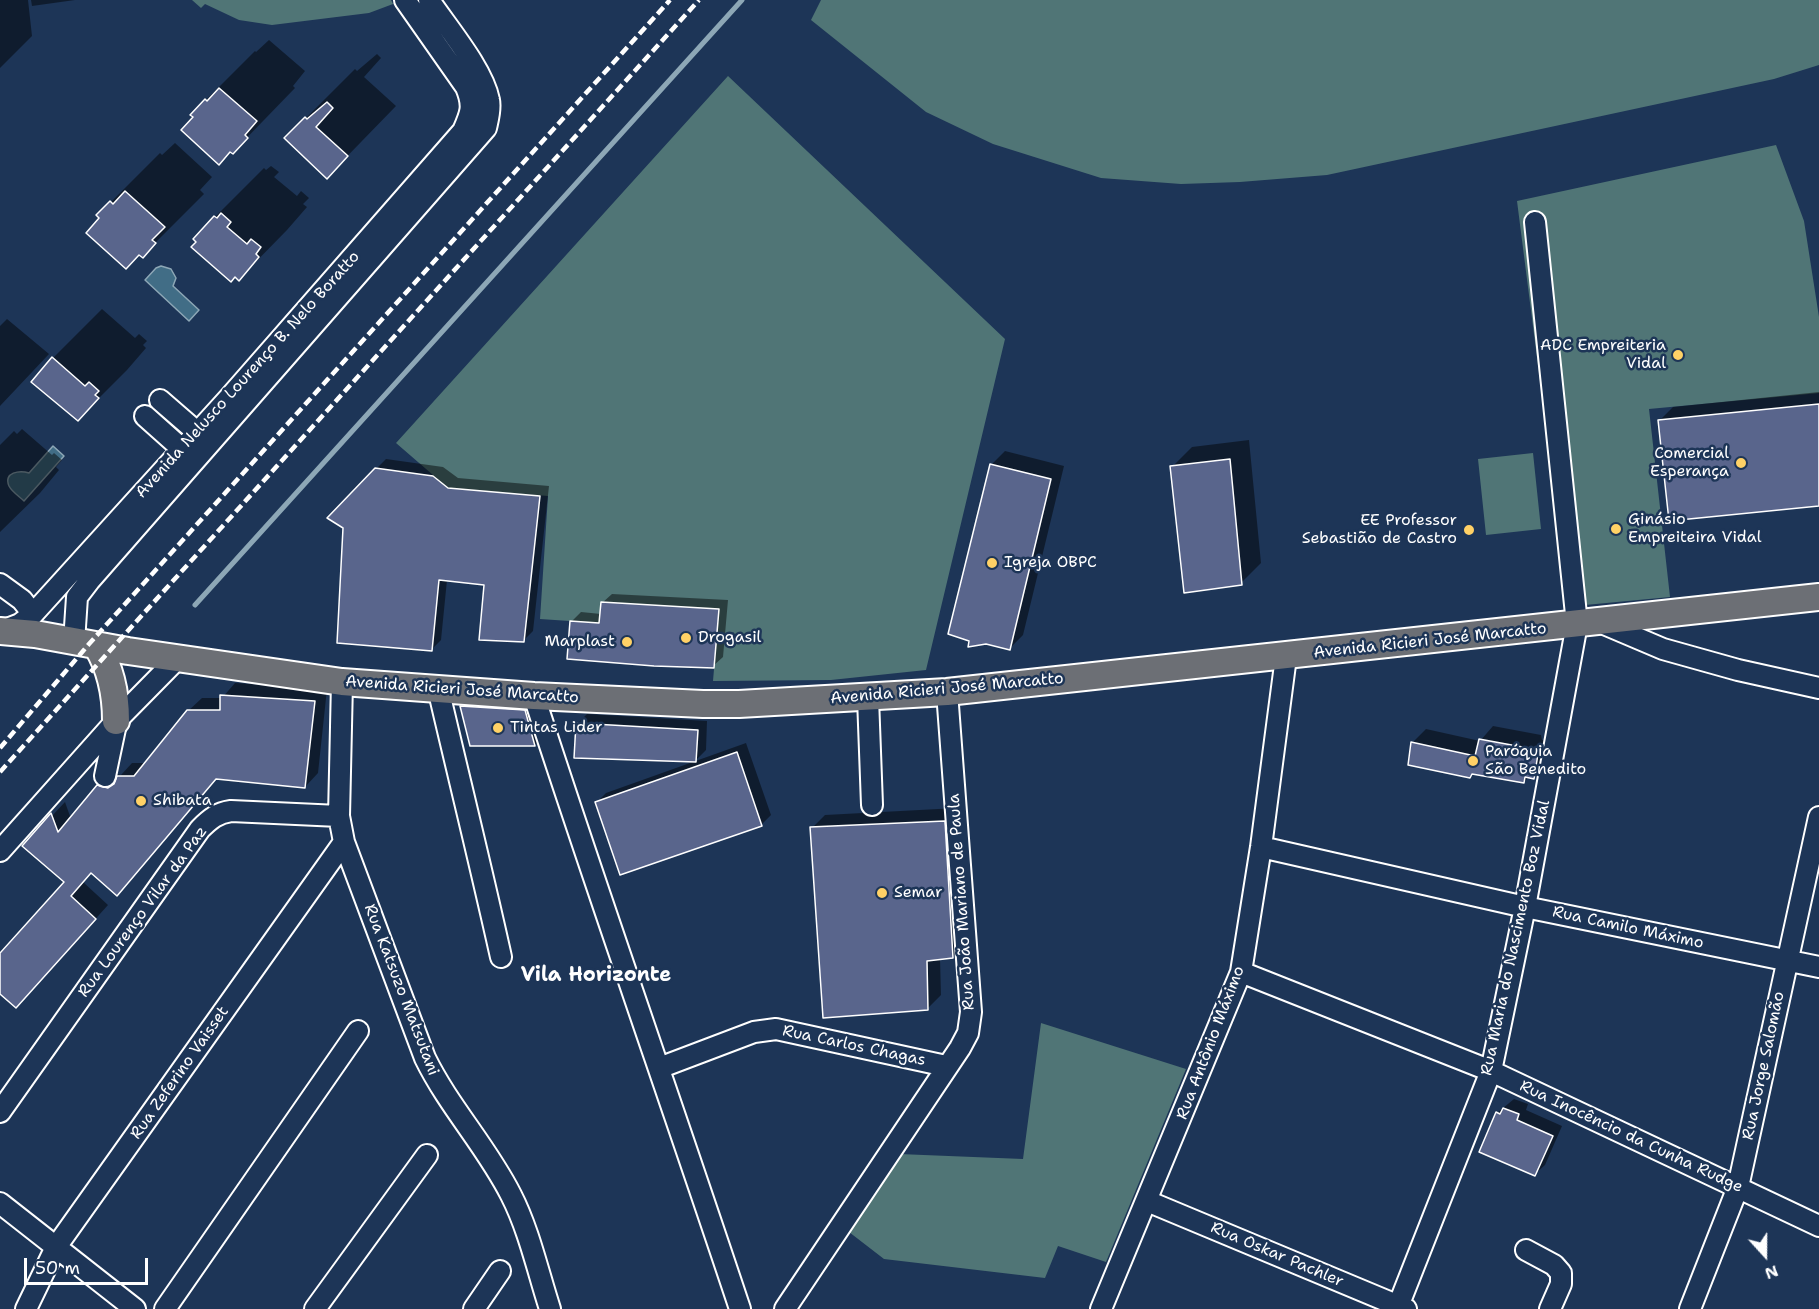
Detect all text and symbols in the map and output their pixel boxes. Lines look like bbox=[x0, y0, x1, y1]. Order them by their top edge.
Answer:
street label: Avenida Nelusco Lourenço B. Nelo Boratto bbox=[132, 248, 364, 502]
place label: ADC Empreiteria Vidal bbox=[1540, 336, 1666, 374]
marker: ADC Empreiteria Vidal bbox=[1671, 348, 1685, 362]
place label: Comercial Esperança bbox=[1650, 444, 1729, 482]
marker: Comercial Esperança bbox=[1734, 456, 1748, 470]
place label: Ginásio Empreiteira Vidal bbox=[1628, 510, 1762, 548]
place label: EE Professor Sebastião de Castro bbox=[1302, 511, 1457, 549]
marker: Ginásio Empreiteira Vidal bbox=[1609, 522, 1623, 536]
marker: EE Professor Sebastião de Castro bbox=[1462, 523, 1476, 537]
place label: Igreja OBPC bbox=[1004, 553, 1097, 573]
marker: Igreja OBPC bbox=[985, 556, 999, 570]
street label: Avenida Ricieri José Marcatto bbox=[1313, 619, 1547, 663]
place label: Drogasil bbox=[698, 628, 761, 648]
marker: Drogasil bbox=[679, 631, 693, 645]
place label: Marplast bbox=[544, 632, 615, 652]
marker: Marplast bbox=[620, 635, 634, 649]
street label: Avenida Ricieri José Marcatto bbox=[830, 669, 1064, 709]
street label: Avenida Ricieri José Marcatto bbox=[345, 672, 579, 708]
place label: Tintas Lider bbox=[510, 718, 602, 738]
marker: Tintas Lider bbox=[491, 721, 505, 735]
place label: Paróquia São Benedito bbox=[1485, 742, 1586, 780]
marker: Paróquia São Benedito bbox=[1466, 754, 1480, 768]
place label: Shibata bbox=[153, 791, 212, 811]
street label: Rua João Mariano de Paula bbox=[945, 793, 979, 1011]
marker: Shibata bbox=[134, 794, 148, 808]
street label: Rua Maria do Nascimento Boz Vidal bbox=[1477, 799, 1555, 1077]
street label: Rua Lourenço Vilar da Paz bbox=[74, 823, 212, 1001]
place label: Semar bbox=[894, 883, 943, 903]
marker: Semar bbox=[875, 886, 889, 900]
street label: Rua Katsuzo Matsutani bbox=[359, 902, 443, 1078]
street label: Rua Camilo Máximo bbox=[1551, 903, 1705, 953]
district label: Vila Horizonte bbox=[521, 964, 671, 988]
street label: Rua Antônio Máximo bbox=[1173, 964, 1249, 1122]
street label: Rua Jorge Salomão bbox=[1739, 990, 1789, 1142]
street label: Rua Zeferino Vaisset bbox=[127, 1003, 233, 1143]
street label: Rua Carlos Chagas bbox=[781, 1021, 927, 1071]
street label: Rua Inocêncio da Cunha Rudge bbox=[1516, 1077, 1746, 1197]
street label: Rua Oskar Pachler bbox=[1208, 1218, 1346, 1292]
north arrow bbox=[1735, 1225, 1795, 1285]
scale bar bbox=[27, 1246, 152, 1284]
text: 50 m bbox=[35, 1256, 80, 1280]
text: N bbox=[1762, 1260, 1781, 1284]

